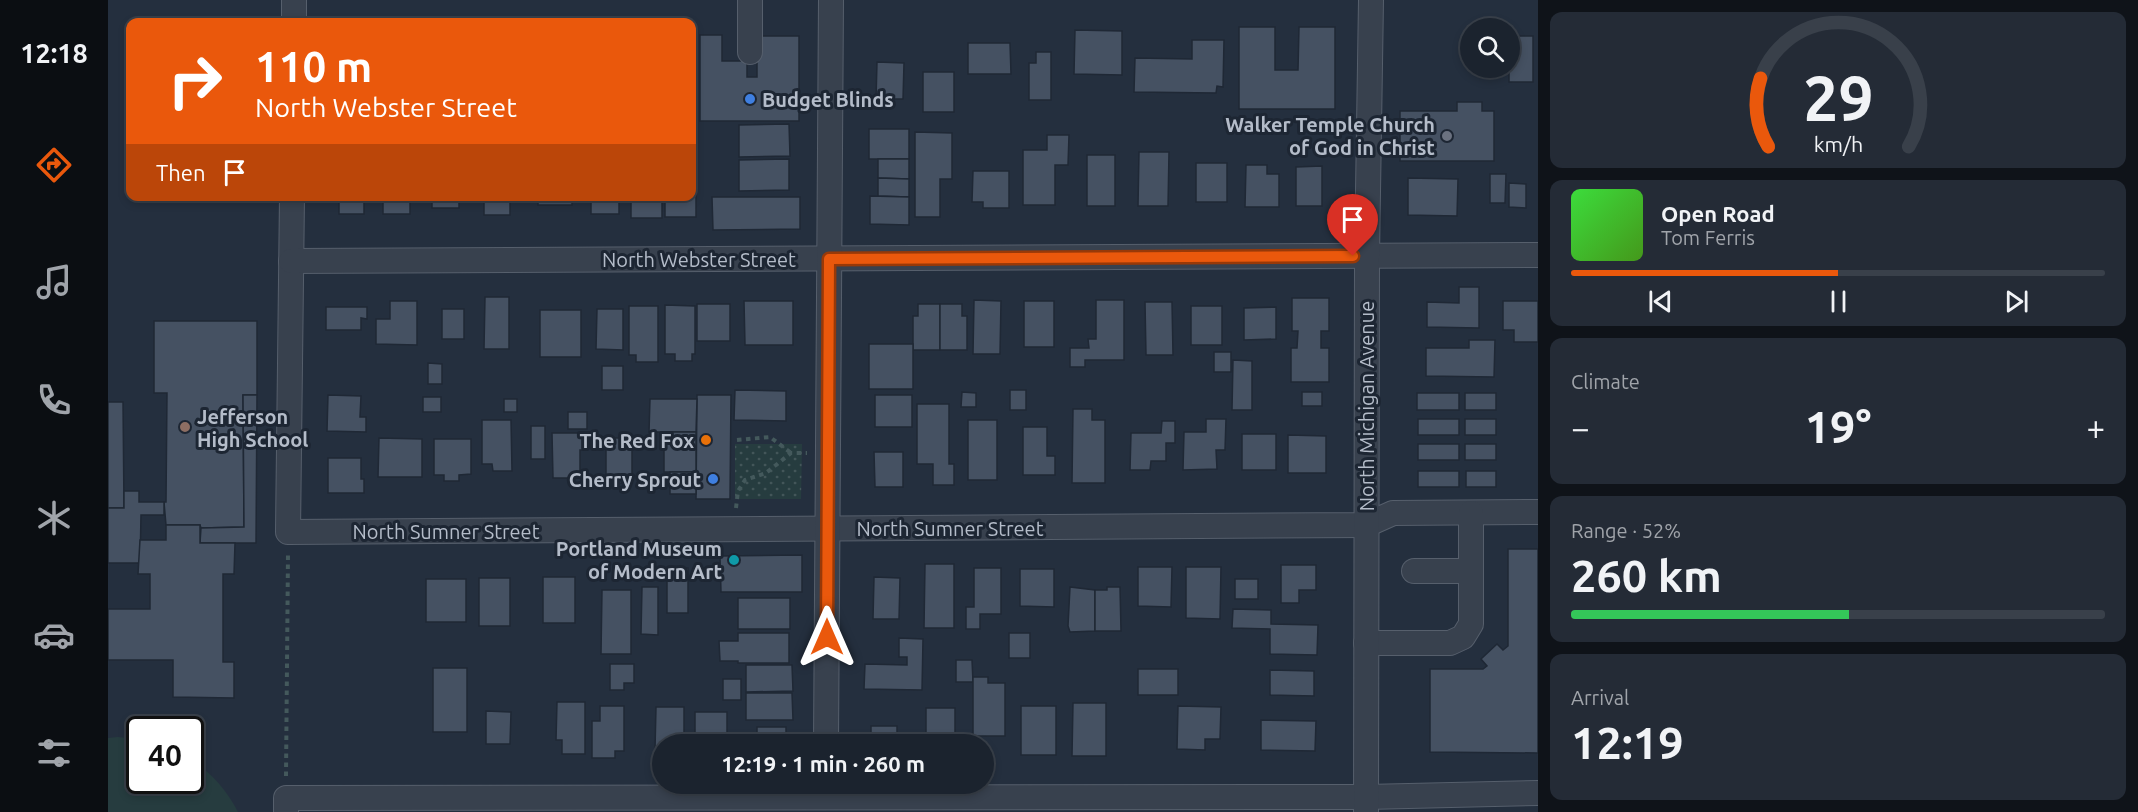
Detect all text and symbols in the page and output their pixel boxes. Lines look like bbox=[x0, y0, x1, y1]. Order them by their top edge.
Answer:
map controls bbox=[1460, 18, 1520, 78]
button: search bbox=[1460, 18, 1520, 78]
text: 12:18 bbox=[20, 38, 88, 68]
icon: right bbox=[156, 42, 234, 120]
text: 110 m bbox=[255, 43, 372, 90]
text: 29 bbox=[1803, 63, 1873, 133]
place label: Budget Blinds bbox=[762, 88, 894, 111]
text: North Webster Street bbox=[255, 92, 517, 122]
marker: Budget Blinds bbox=[743, 92, 757, 106]
place label: Walker Temple Church of God in Christ bbox=[1225, 113, 1435, 159]
marker: Walker Temple Church of God in Christ bbox=[1440, 129, 1454, 143]
text: km/h bbox=[1813, 132, 1863, 156]
icon: directions bbox=[33, 144, 75, 186]
icon: arrive bbox=[218, 156, 251, 189]
text: Then bbox=[156, 160, 206, 185]
pin bbox=[1327, 194, 1378, 256]
text: Open Road bbox=[1661, 201, 1775, 226]
icon: arrive bbox=[1336, 203, 1369, 236]
text: Tom Ferris bbox=[1661, 226, 1755, 249]
street label: North Webster Street bbox=[602, 248, 796, 271]
icon: music bbox=[33, 261, 75, 303]
icon: previous bbox=[1644, 285, 1677, 318]
icon: pause bbox=[1822, 285, 1855, 318]
icon: next bbox=[2000, 285, 2033, 318]
street label: North Michigan Avenue bbox=[1355, 301, 1378, 511]
text: Climate bbox=[1571, 370, 1640, 393]
icon: phone bbox=[33, 379, 75, 421]
text: 19° bbox=[1805, 401, 1871, 452]
place label: Jefferson High School bbox=[197, 405, 308, 451]
text: − bbox=[1571, 409, 1590, 446]
text: + bbox=[2086, 409, 2105, 446]
marker: Jefferson High School bbox=[178, 420, 192, 434]
place label: The Red Fox bbox=[579, 429, 694, 452]
marker: The Red Fox bbox=[699, 433, 713, 447]
place label: Cherry Sprout bbox=[569, 468, 701, 491]
marker: Cherry Sprout bbox=[706, 472, 720, 486]
icon: climate bbox=[33, 497, 75, 539]
street label: North Sumner Street bbox=[856, 517, 1044, 540]
text: Range · 52% bbox=[1571, 519, 1681, 542]
street label: North Sumner Street bbox=[352, 520, 540, 543]
place label: Portland Museum of Modern Art bbox=[556, 537, 722, 583]
text: 260 km bbox=[1571, 550, 1722, 601]
marker: Portland Museum of Modern Art bbox=[727, 553, 741, 567]
position arrow bbox=[795, 605, 859, 669]
icon: car bbox=[33, 614, 75, 656]
text: Arrival bbox=[1571, 686, 1629, 709]
speed limit sign: 40 bbox=[126, 716, 204, 794]
text: 12:19 bbox=[1571, 717, 1684, 768]
icon: filters bbox=[33, 732, 75, 774]
text: 12:19 · 1 min · 260 m bbox=[721, 751, 925, 776]

